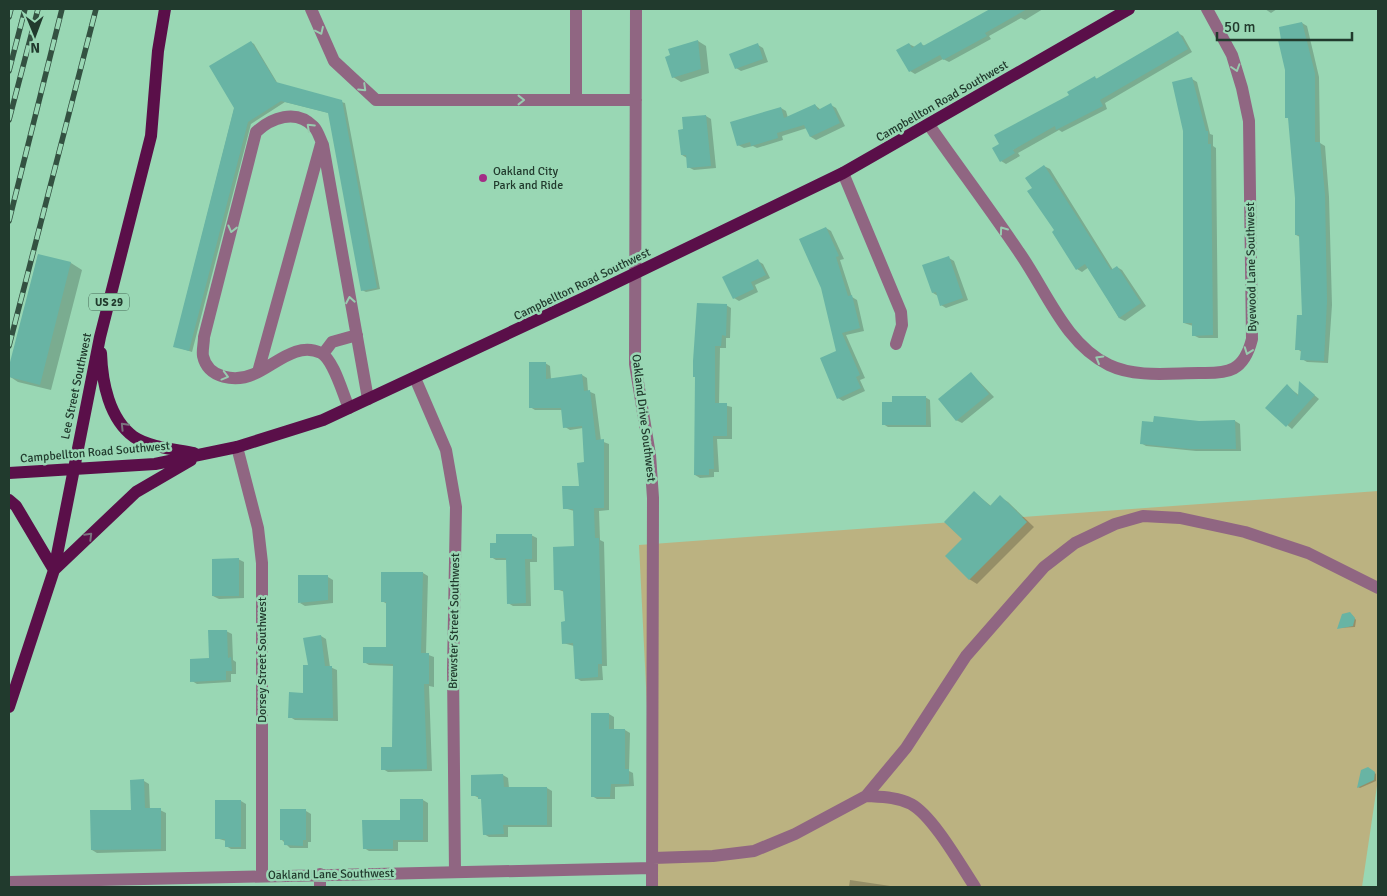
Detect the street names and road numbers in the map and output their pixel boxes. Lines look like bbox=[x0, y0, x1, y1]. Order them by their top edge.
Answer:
street label: Campbellton Road Southwest bbox=[874, 57, 1011, 145]
street label: Byewood Lane Southwest bbox=[1243, 202, 1260, 332]
street label: Campbellton Road Southwest bbox=[511, 245, 653, 324]
road number: US 29 bbox=[89, 294, 129, 310]
street label: Lee Street Southwest bbox=[58, 331, 95, 441]
street label: Oakland Drive Southwest bbox=[628, 353, 659, 483]
street label: Campbellton Road Southwest bbox=[20, 438, 170, 467]
street label: Brewster Street Southwest bbox=[446, 553, 463, 689]
street label: Dorsey Street Southwest bbox=[255, 597, 270, 723]
street label: Oakland Lane Southwest bbox=[268, 866, 394, 883]

